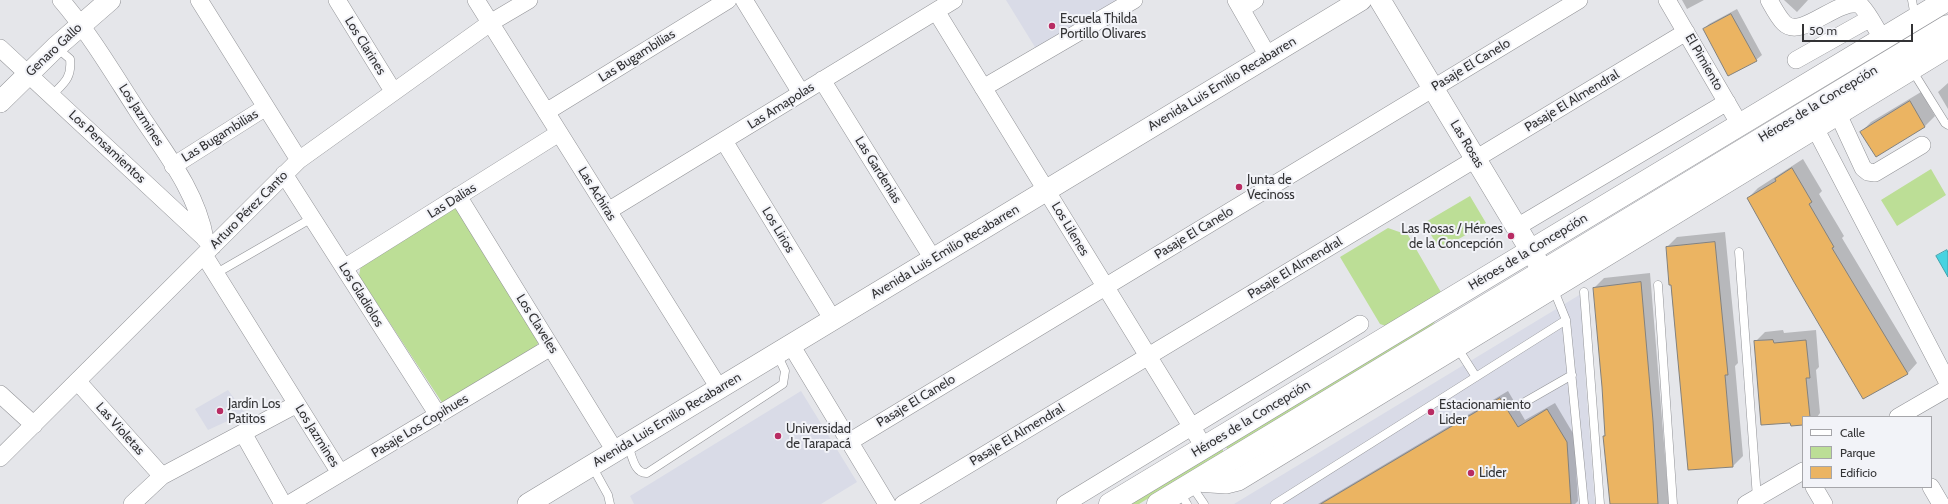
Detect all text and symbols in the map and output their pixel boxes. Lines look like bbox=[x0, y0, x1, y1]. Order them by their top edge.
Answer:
place label: Escuela Thilda Portillo Olivares bbox=[1060, 11, 1146, 42]
street label: Los Clarines bbox=[341, 14, 389, 78]
scale bar bbox=[1804, 16, 1915, 42]
street label: Genaro Gallo bbox=[23, 20, 85, 80]
marker: Escuela Thilda Portillo Olivares bbox=[1047, 21, 1057, 31]
text: 50 m bbox=[1809, 23, 1837, 38]
street label: Las Bugambilias bbox=[596, 26, 678, 86]
street label: El Pimiento bbox=[1682, 31, 1726, 93]
street label: Avenida Luis Emilio Recabarren bbox=[1145, 33, 1299, 135]
street label: Pasaje El Canelo bbox=[1429, 35, 1513, 95]
street label: Héroes de la Concepción bbox=[1756, 62, 1880, 146]
street label: Pasaje El Almendral bbox=[1522, 67, 1622, 135]
street label: Las Amapolas bbox=[745, 79, 817, 133]
street label: Los Jazmines bbox=[115, 81, 167, 149]
street label: Las Bugambilias bbox=[179, 106, 261, 166]
street label: Los Pensamientos bbox=[65, 107, 149, 187]
street label: Las Rosas bbox=[1447, 117, 1487, 171]
street label: Las Gardenias bbox=[851, 134, 905, 206]
street label: Las Achiras bbox=[574, 164, 620, 224]
street label: Arturo Pérez Canto bbox=[207, 168, 291, 252]
place label: Junta de Vecinoss bbox=[1247, 172, 1295, 203]
street label: Las Dalias bbox=[425, 180, 479, 222]
marker: Junta de Vecinoss bbox=[1234, 182, 1244, 192]
street label: Los Lilenes bbox=[1048, 199, 1092, 259]
street label: Avenida Luis Emilio Recabarren bbox=[868, 201, 1022, 303]
street label: Pasaje El Canelo bbox=[1152, 203, 1236, 263]
street label: Los Lirios bbox=[758, 204, 798, 256]
street label: Héroes de la Concepción bbox=[1466, 210, 1590, 294]
place label: Las Rosas / Héroes de la Concepción bbox=[1401, 221, 1503, 252]
marker: Las Rosas / Héroes de la Concepción bbox=[1506, 231, 1516, 241]
street label: Pasaje El Almendral bbox=[1245, 234, 1345, 302]
street label: Los Gladiolos bbox=[335, 260, 387, 330]
street label: Los Claveles bbox=[513, 292, 561, 356]
street label: Avenida Luis Emilio Recabarren bbox=[590, 369, 744, 471]
street label: Pasaje El Canelo bbox=[874, 371, 958, 431]
street label: Héroes de la Concepción bbox=[1189, 377, 1313, 461]
street label: Pasaje Los Copihues bbox=[369, 391, 471, 461]
place label: Jardín Los Patitos bbox=[228, 396, 280, 427]
place label: Estacionamiento Lider bbox=[1439, 397, 1531, 428]
street label: Las Violetas bbox=[92, 400, 148, 458]
street label: Pasaje El Almendral bbox=[967, 401, 1067, 469]
street label: Los Jazmines bbox=[292, 402, 342, 470]
marker: Jardín Los Patitos bbox=[215, 406, 225, 416]
marker: Estacionamiento Lider bbox=[1426, 407, 1436, 417]
legend bbox=[1802, 416, 1932, 488]
place label: Universidad de Tarapacá bbox=[786, 421, 851, 452]
text: Calle bbox=[1840, 425, 1865, 440]
marker: Universidad de Tarapacá bbox=[773, 431, 783, 441]
text: Parque bbox=[1840, 445, 1875, 460]
place label: Lider bbox=[1479, 465, 1506, 481]
text: Edificio bbox=[1840, 465, 1877, 480]
marker: Lider bbox=[1466, 468, 1476, 478]

